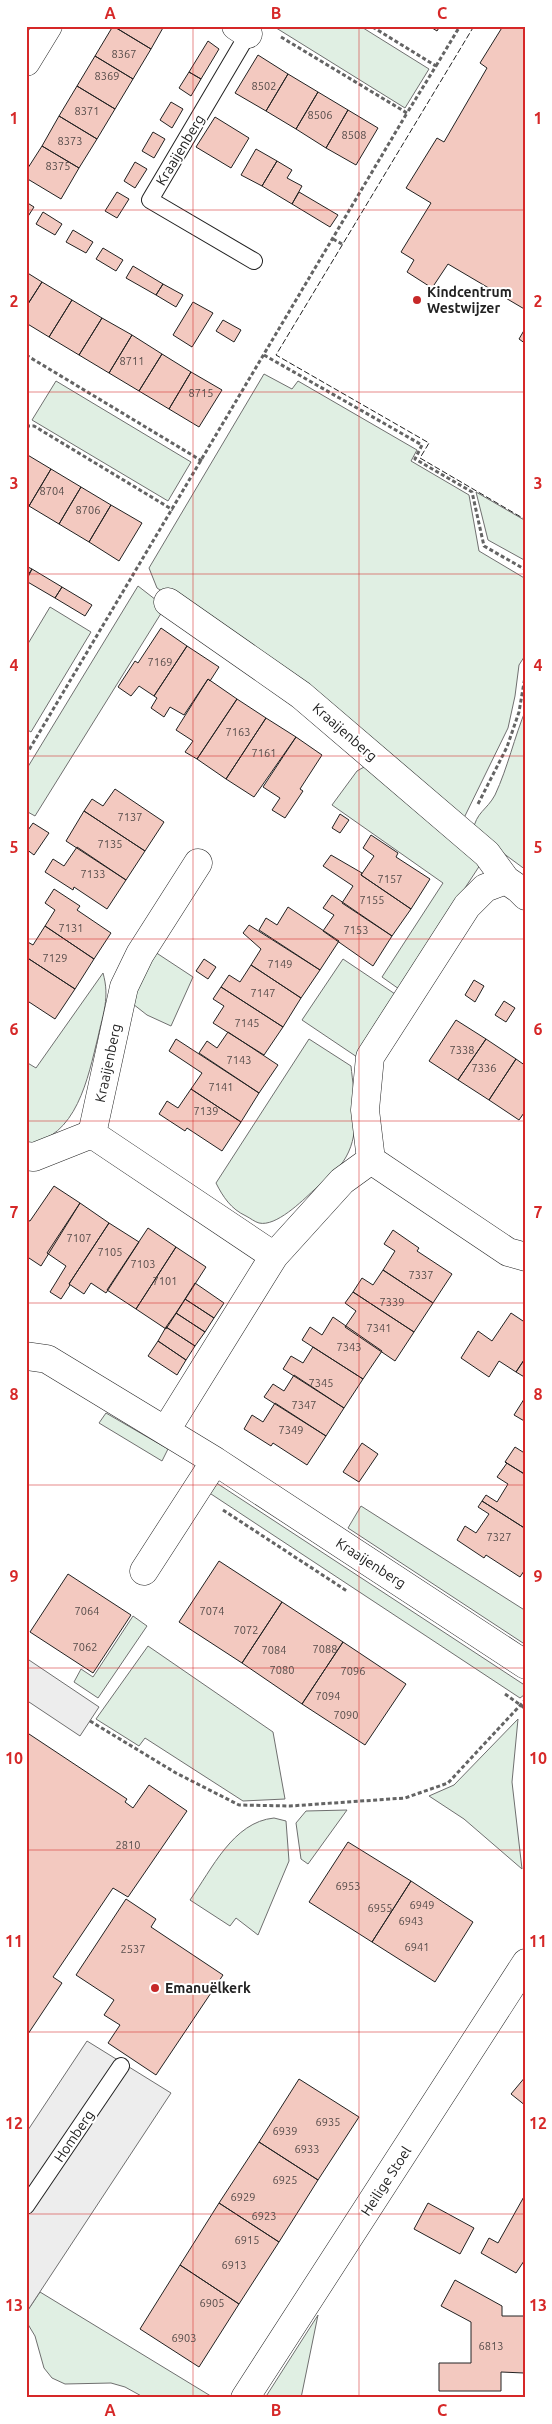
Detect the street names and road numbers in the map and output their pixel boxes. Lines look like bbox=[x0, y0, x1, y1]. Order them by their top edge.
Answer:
street label: Kraaijenberg bbox=[153, 112, 207, 188]
street label: Kraaijenberg bbox=[310, 700, 380, 764]
street label: Kraaijenberg bbox=[92, 1022, 124, 1104]
street label: Kraaijenberg bbox=[333, 1535, 409, 1591]
street label: Homberg bbox=[51, 2107, 97, 2165]
street label: Heilige Stoel bbox=[358, 2143, 414, 2219]

